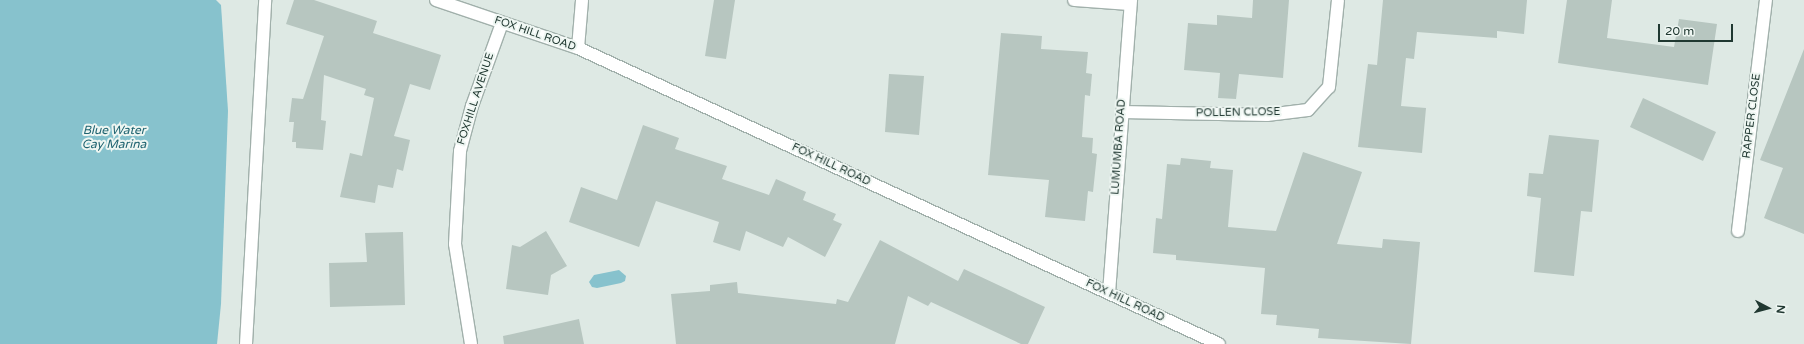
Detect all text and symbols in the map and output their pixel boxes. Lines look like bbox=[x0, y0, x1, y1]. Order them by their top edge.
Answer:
street label: FOX HILL ROAD bbox=[492, 14, 578, 54]
scale bar bbox=[1660, 16, 1735, 42]
text: 20 m bbox=[1665, 24, 1694, 38]
street label: FOXHILL AVENUE bbox=[455, 51, 497, 147]
street label: RAPPER CLOSE bbox=[1740, 73, 1764, 159]
street label: LUMUMBA ROAD bbox=[1109, 99, 1129, 195]
street label: POLLEN CLOSE bbox=[1196, 106, 1280, 120]
water label: Blue Water Cay Marina bbox=[82, 124, 146, 152]
street label: FOX HILL ROAD bbox=[790, 141, 872, 189]
street label: FOX HILL ROAD bbox=[1084, 277, 1166, 325]
north arrow bbox=[1748, 288, 1788, 328]
text: N bbox=[1774, 304, 1787, 314]

